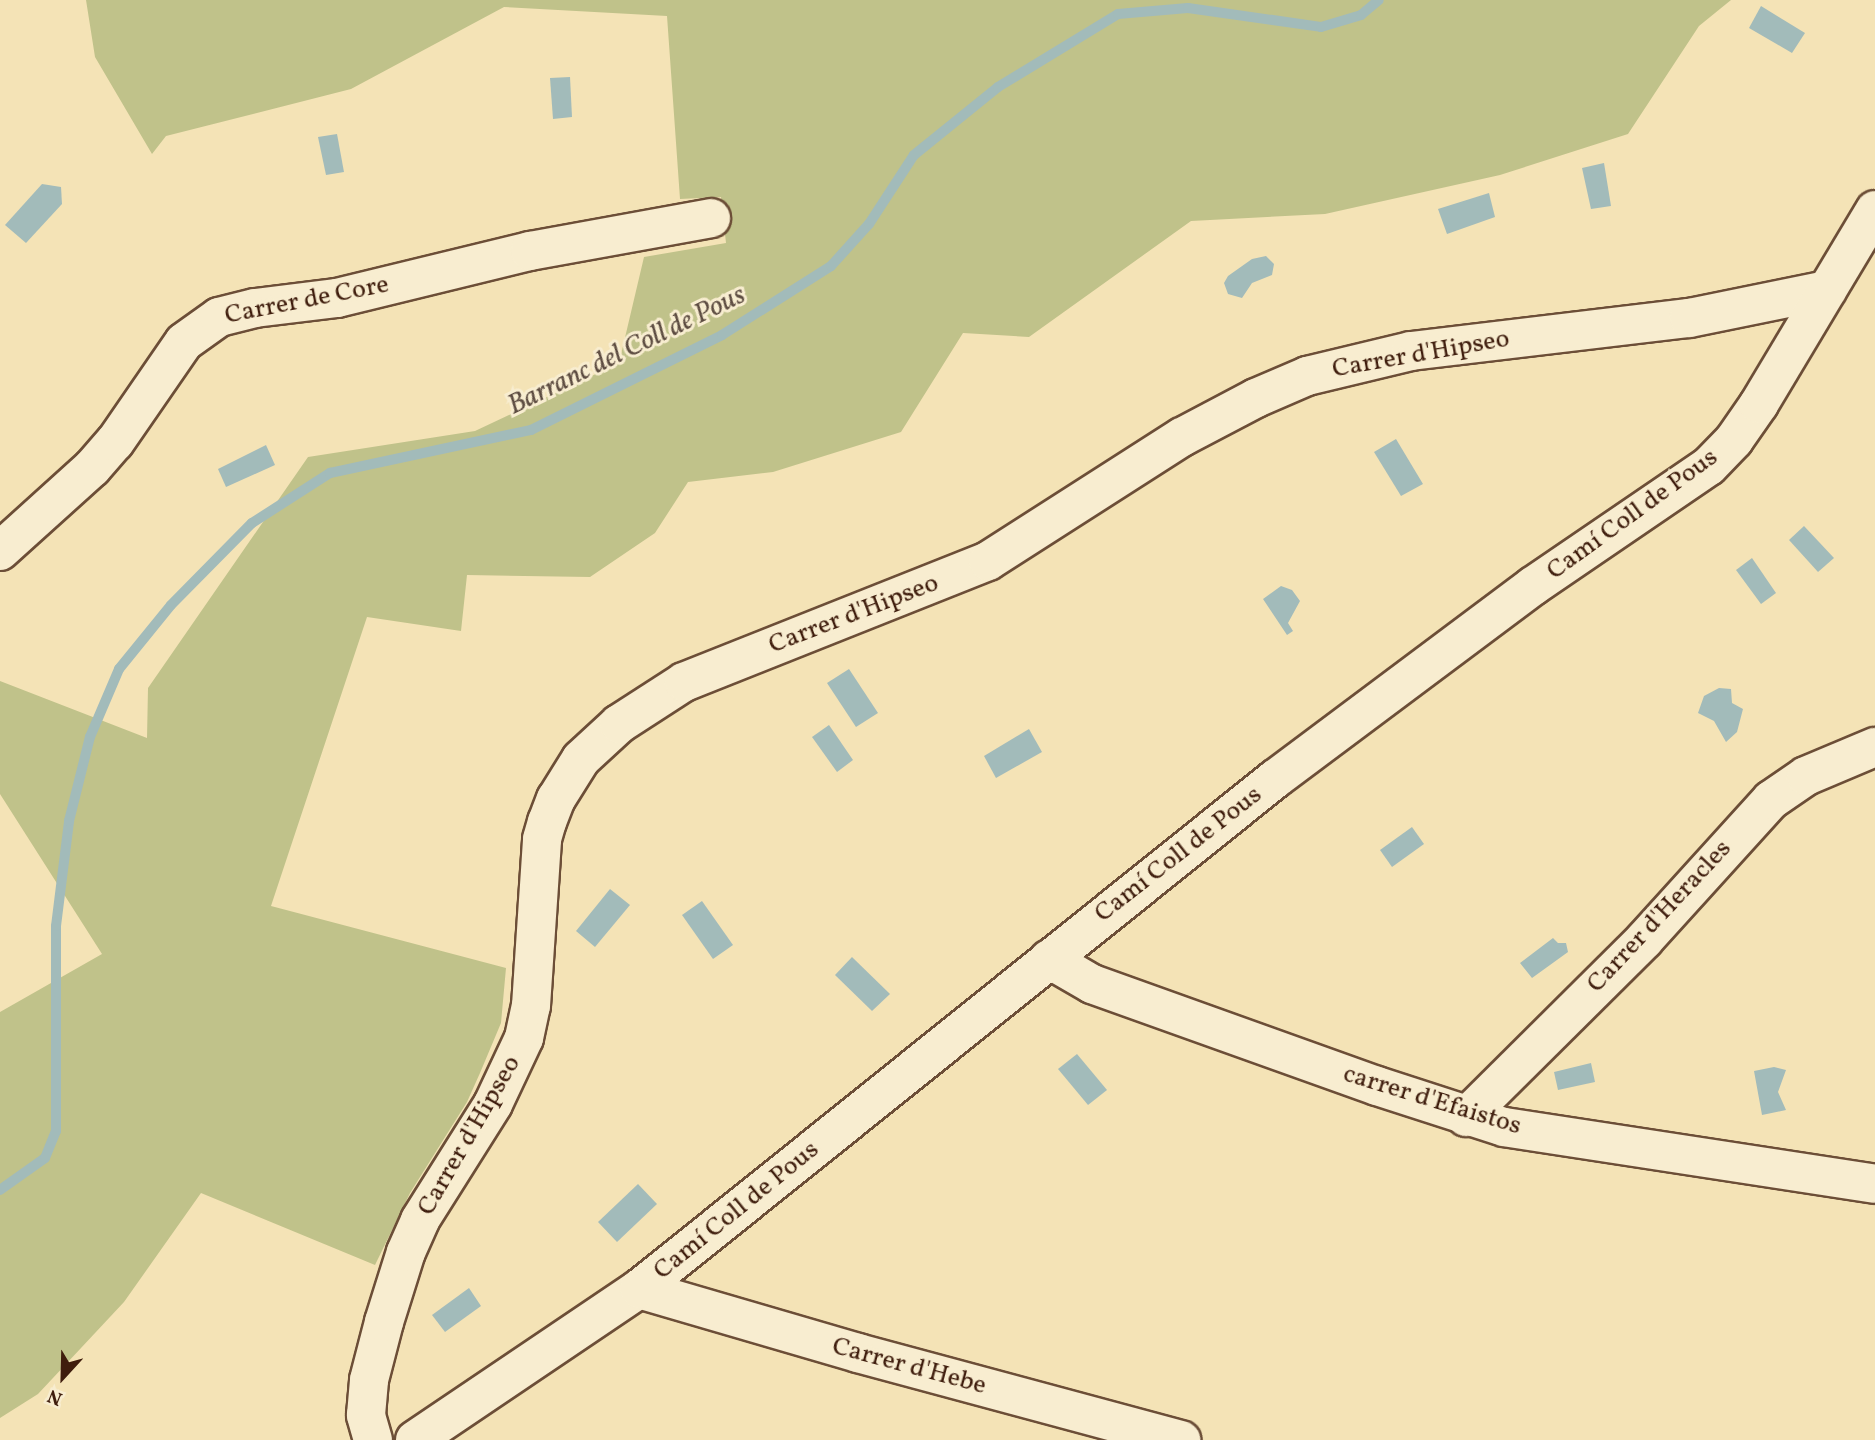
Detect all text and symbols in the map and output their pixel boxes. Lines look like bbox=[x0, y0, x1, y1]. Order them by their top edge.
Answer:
street label: Carrer de Core bbox=[222, 270, 392, 332]
water label: Barranc del Coll de Pous bbox=[503, 279, 751, 423]
street label: Carrer d'Hipseo bbox=[1330, 324, 1512, 386]
street label: Camí Coll de Pous bbox=[1541, 443, 1725, 587]
street label: Carrer d'Hipseo bbox=[765, 568, 943, 662]
street label: Camí Coll de Pous bbox=[1089, 780, 1269, 930]
street label: Carrer d'Heracles bbox=[1581, 834, 1739, 1000]
street label: Carrer d'Hipseo bbox=[412, 1051, 528, 1221]
street label: carrer d'Efaistos bbox=[1339, 1059, 1525, 1143]
street label: Camí Coll de Pous bbox=[648, 1135, 826, 1287]
street label: Carrer d'Hebe bbox=[829, 1331, 989, 1403]
north arrow bbox=[28, 1342, 98, 1412]
text: N bbox=[44, 1382, 66, 1411]

